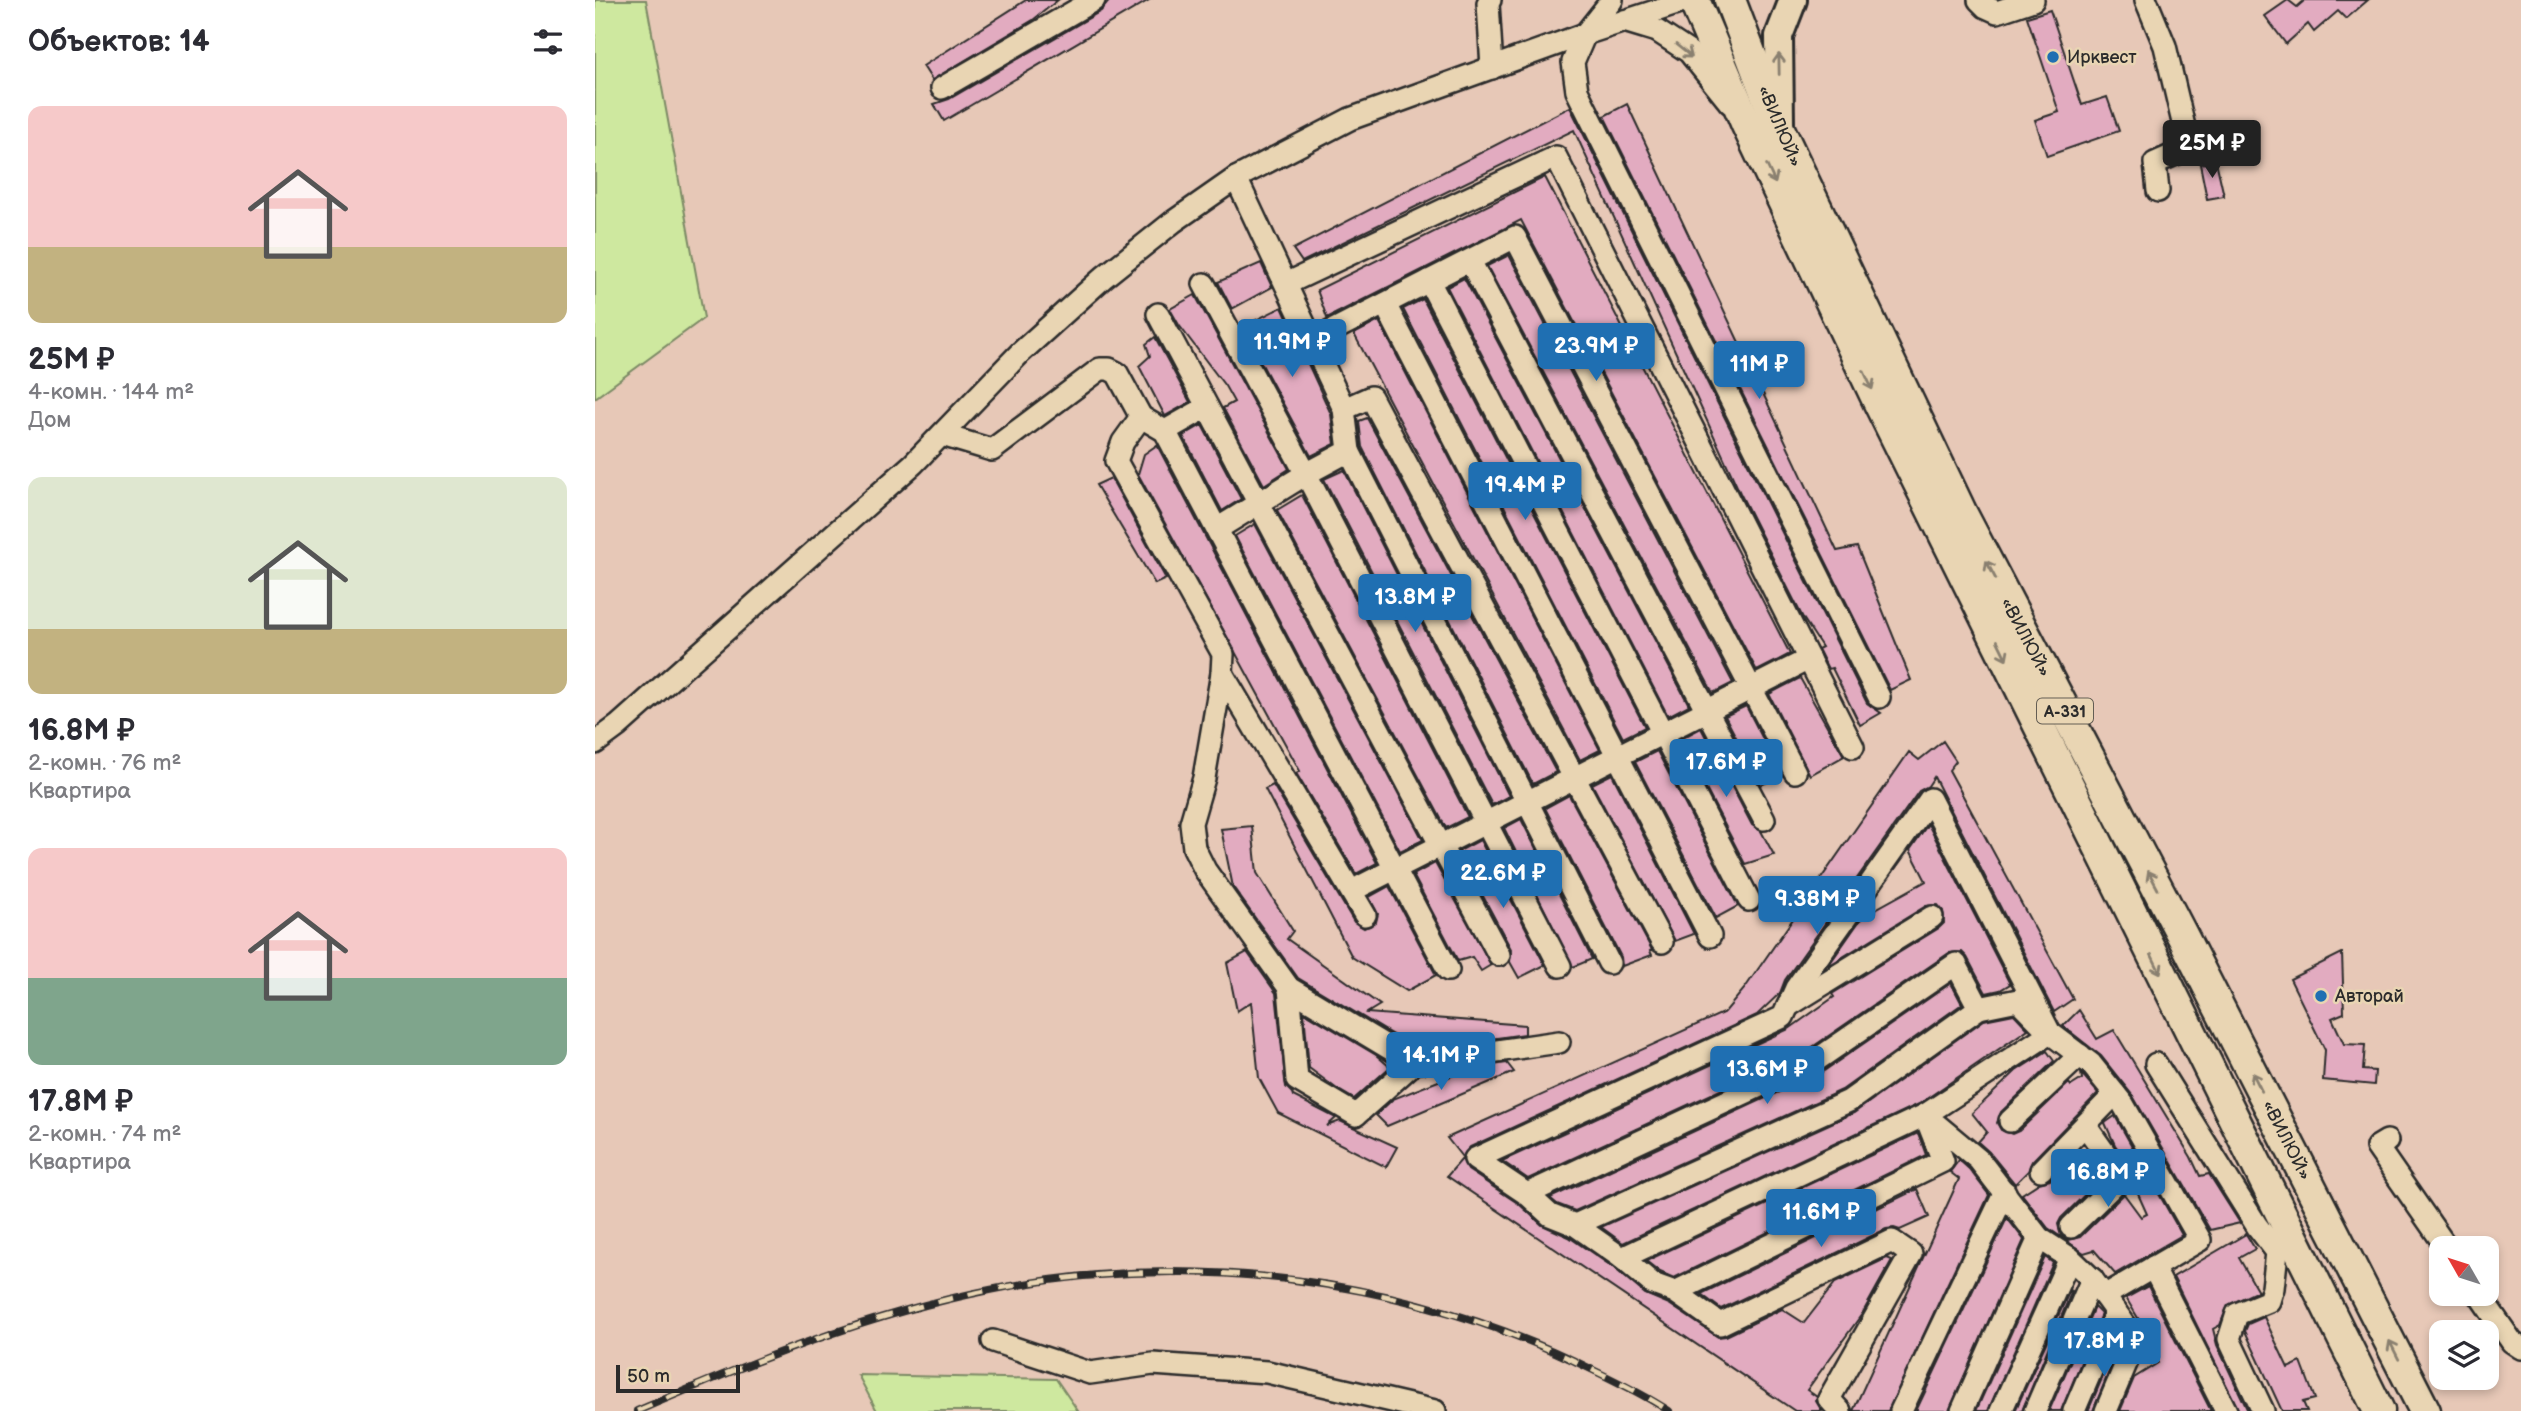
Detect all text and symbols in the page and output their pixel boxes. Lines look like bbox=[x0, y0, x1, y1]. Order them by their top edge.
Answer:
icon: filters bbox=[529, 23, 567, 61]
text: Объектов: 14 bbox=[28, 24, 210, 60]
one-way arrow bbox=[1675, 43, 1693, 58]
place label: Ирквест bbox=[2067, 47, 2137, 68]
marker: Ирквест bbox=[2045, 49, 2061, 65]
one-way arrow bbox=[1773, 53, 1786, 76]
street label: «ВИЛЮЙ» bbox=[1753, 82, 1806, 170]
pin: 25M ₽ bbox=[2163, 120, 2261, 180]
text: 25M ₽ bbox=[2179, 129, 2245, 157]
icon: home bbox=[235, 151, 361, 277]
one-way arrow bbox=[1765, 164, 1778, 185]
pin: 11.9M ₽ bbox=[1227, 320, 1357, 379]
pin: 23.9M ₽ bbox=[1531, 324, 1661, 383]
text: 11.9M ₽ bbox=[1253, 328, 1331, 356]
text: 23.9M ₽ bbox=[1554, 332, 1638, 360]
text: 25M ₽ bbox=[28, 342, 115, 378]
pin: 11M ₽ bbox=[1710, 342, 1808, 401]
text: 11M ₽ bbox=[1730, 350, 1788, 378]
one-way arrow bbox=[1862, 369, 1876, 390]
text: 4-комн. · 144 m² bbox=[28, 378, 194, 406]
text: Дом bbox=[28, 406, 71, 434]
pin: 19.4M ₽ bbox=[1460, 462, 1590, 522]
text: 19.4M ₽ bbox=[1484, 471, 1566, 499]
icon: home bbox=[235, 522, 361, 648]
one-way arrow bbox=[1984, 560, 1998, 580]
pin: 13.8M ₽ bbox=[1350, 574, 1480, 634]
text: 13.8M ₽ bbox=[1374, 583, 1456, 611]
street label: «ВИЛЮЙ» bbox=[1996, 594, 2055, 680]
one-way arrow bbox=[1995, 639, 2009, 660]
road number: А-331 bbox=[2037, 698, 2093, 724]
text: 16.8M ₽ bbox=[28, 713, 135, 749]
pin: 17.6M ₽ bbox=[1661, 740, 1791, 799]
text: 17.6M ₽ bbox=[1686, 748, 1766, 776]
text: 2-комн. · 76 m² bbox=[28, 749, 181, 777]
text: Квартира bbox=[28, 777, 131, 805]
pin: 22.6M ₽ bbox=[1438, 850, 1568, 910]
text: 22.6M ₽ bbox=[1460, 859, 1546, 887]
one-way arrow bbox=[2146, 870, 2160, 891]
pin: 9.38M ₽ bbox=[1752, 876, 1882, 936]
text: 9.38M ₽ bbox=[1774, 885, 1860, 913]
icon: home bbox=[235, 893, 361, 1019]
one-way arrow bbox=[2150, 953, 2164, 974]
place label: Авторай bbox=[2334, 986, 2404, 1007]
marker: Авторай bbox=[2313, 988, 2329, 1004]
pin: 14.1M ₽ bbox=[1376, 1032, 1506, 1092]
text: 14.1M ₽ bbox=[1402, 1041, 1480, 1069]
pin: 13.6M ₽ bbox=[1702, 1046, 1832, 1106]
text: 13.6M ₽ bbox=[1726, 1055, 1808, 1083]
one-way arrow bbox=[2250, 1072, 2264, 1093]
text: 17.8M ₽ bbox=[28, 1084, 133, 1120]
street label: «ВИЛЮЙ» bbox=[2258, 1097, 2316, 1184]
text: 2-комн. · 74 m² bbox=[28, 1120, 181, 1148]
text: Квартира bbox=[28, 1148, 131, 1176]
pin: 16.8M ₽ bbox=[2043, 1150, 2173, 1209]
text: 16.8M ₽ bbox=[2067, 1158, 2149, 1186]
pin: 11.6M ₽ bbox=[1756, 1190, 1886, 1249]
text: 11.6M ₽ bbox=[1782, 1198, 1860, 1226]
north arrow bbox=[2429, 1236, 2499, 1306]
map controls bbox=[2429, 1236, 2499, 1390]
pin: 17.8M ₽ bbox=[2039, 1318, 2169, 1378]
button: layers bbox=[2429, 1320, 2499, 1390]
text: 17.8M ₽ bbox=[2064, 1327, 2144, 1355]
one-way arrow bbox=[2387, 1340, 2401, 1361]
scale bar bbox=[616, 1362, 740, 1394]
text: 50 m bbox=[627, 1365, 670, 1388]

